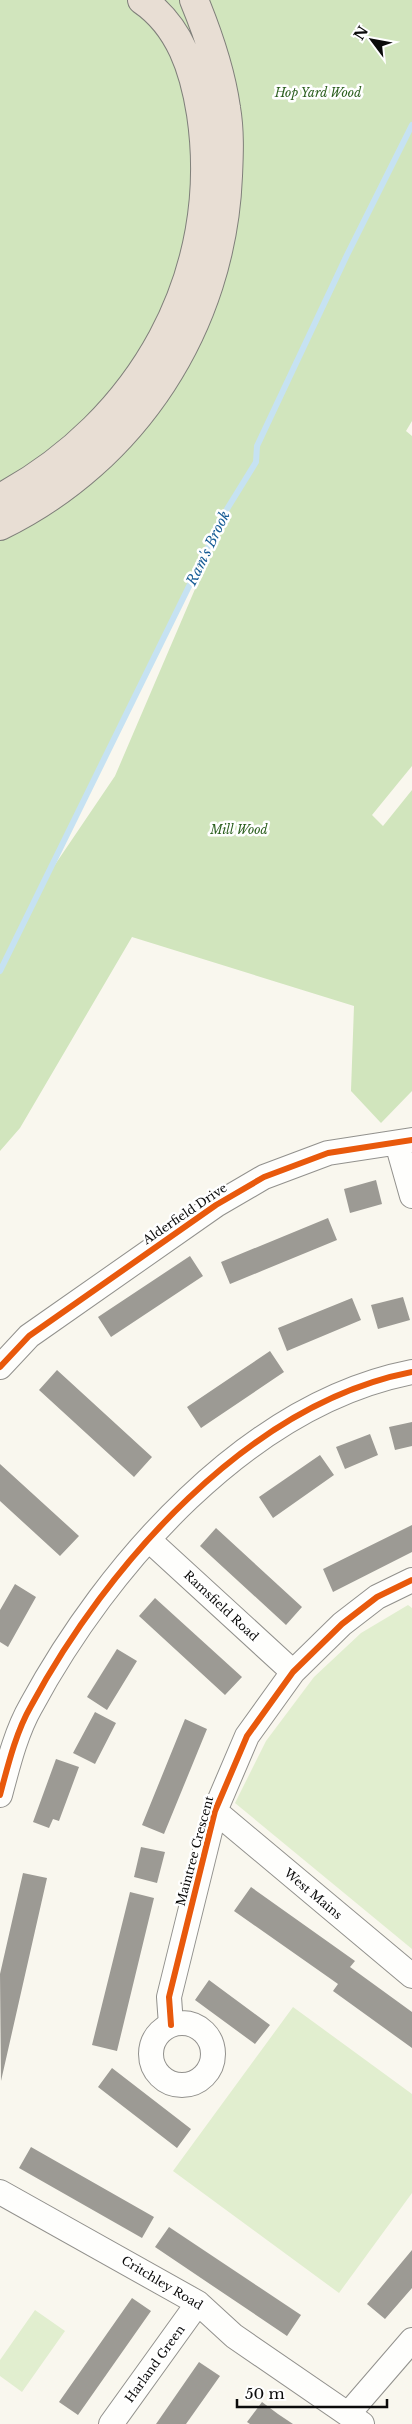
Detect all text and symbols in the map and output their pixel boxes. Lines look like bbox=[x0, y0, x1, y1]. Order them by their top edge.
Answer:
north arrow bbox=[347, 15, 397, 65]
text: N bbox=[350, 23, 372, 43]
park label: Hop Yard Wood bbox=[274, 85, 362, 100]
water label: Ram's Brook bbox=[182, 508, 234, 589]
park label: Mill Wood bbox=[209, 822, 269, 837]
street label: Alderfield Drive bbox=[139, 1180, 230, 1248]
street label: Ramsfield Road bbox=[181, 1567, 262, 1644]
street label: Maintree Crescent bbox=[173, 1794, 217, 1907]
street label: West Mains bbox=[281, 1864, 345, 1922]
street label: Critchley Road bbox=[119, 2252, 206, 2313]
street label: Harland Green bbox=[122, 2322, 188, 2405]
scale bar bbox=[237, 2376, 387, 2408]
text: 50 m bbox=[245, 2384, 285, 2403]

